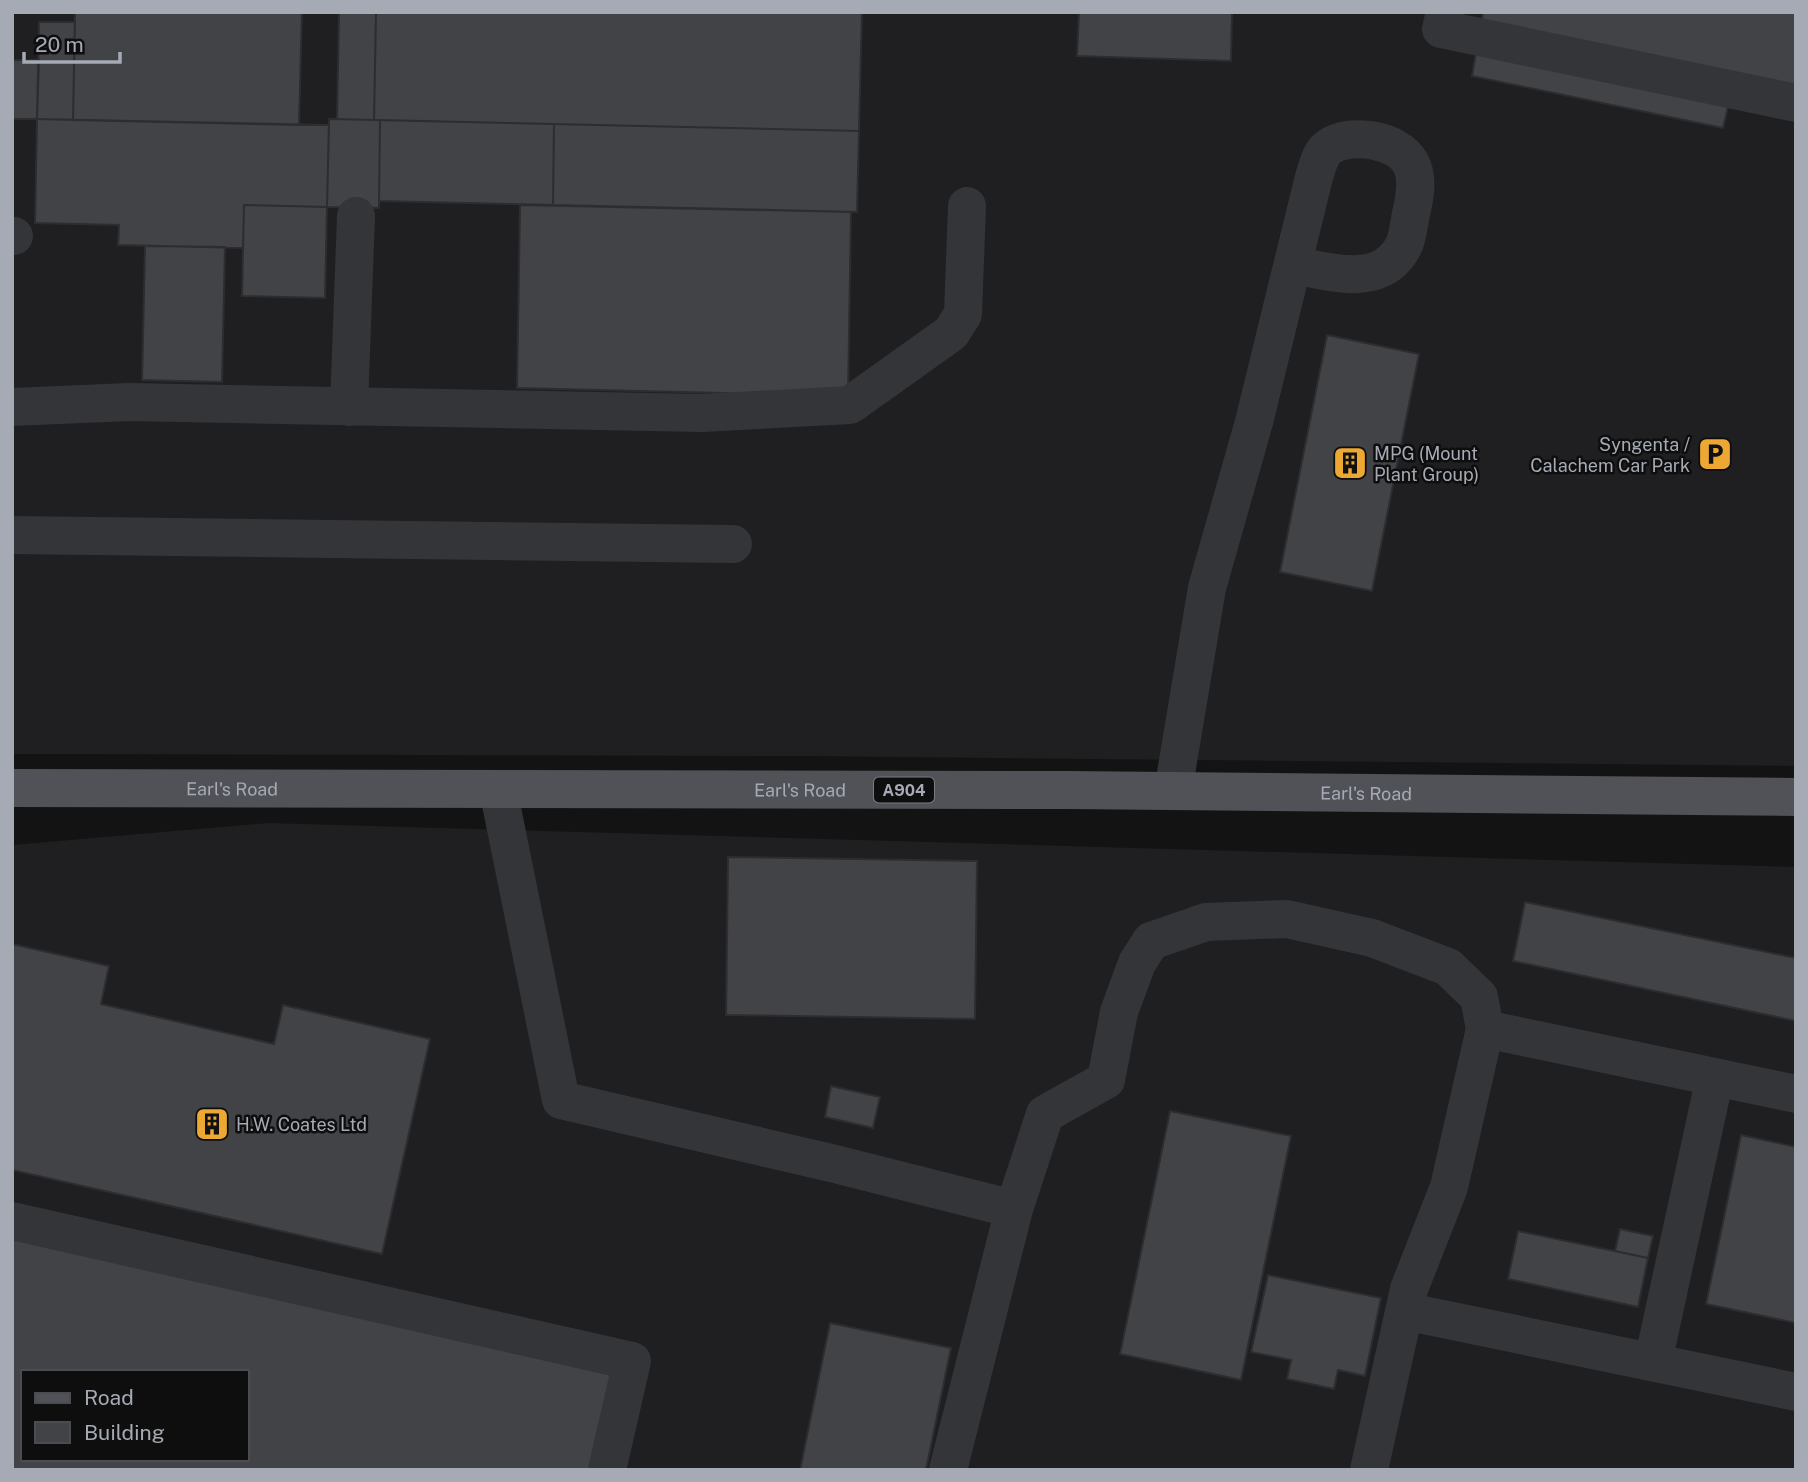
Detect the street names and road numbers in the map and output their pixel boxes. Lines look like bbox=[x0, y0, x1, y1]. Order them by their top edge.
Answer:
street label: Earl's Road bbox=[186, 778, 278, 799]
road number: A904 bbox=[874, 778, 934, 803]
street label: Earl's Road bbox=[754, 779, 846, 800]
street label: Earl's Road bbox=[1320, 782, 1412, 804]

